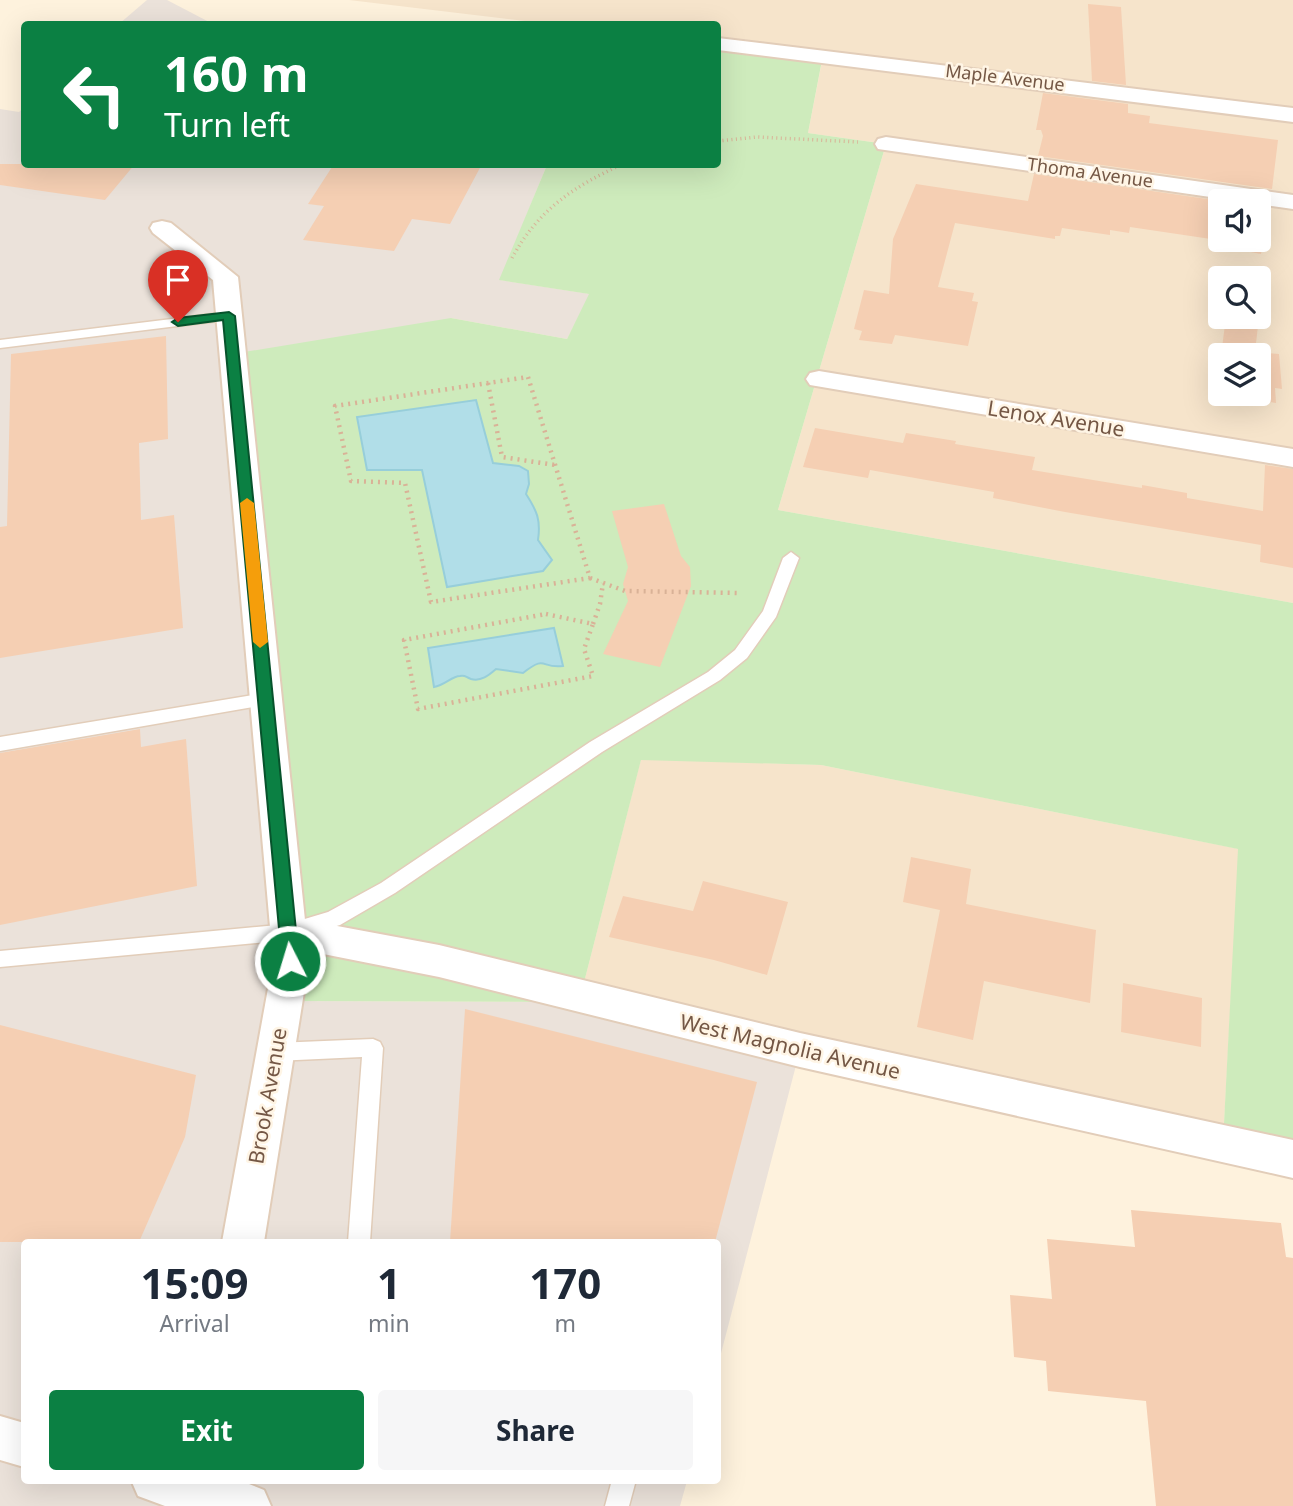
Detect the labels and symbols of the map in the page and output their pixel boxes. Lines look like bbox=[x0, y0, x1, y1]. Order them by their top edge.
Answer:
street label: Maple Avenue bbox=[944, 58, 1066, 96]
street label: Thoma Avenue bbox=[1026, 151, 1155, 193]
pin bbox=[148, 250, 208, 322]
street label: Lenox Avenue bbox=[986, 393, 1127, 443]
position arrow bbox=[253, 924, 327, 998]
street label: West Magnolia Avenue bbox=[677, 1007, 903, 1085]
street label: Brook Avenue bbox=[241, 1026, 293, 1166]

